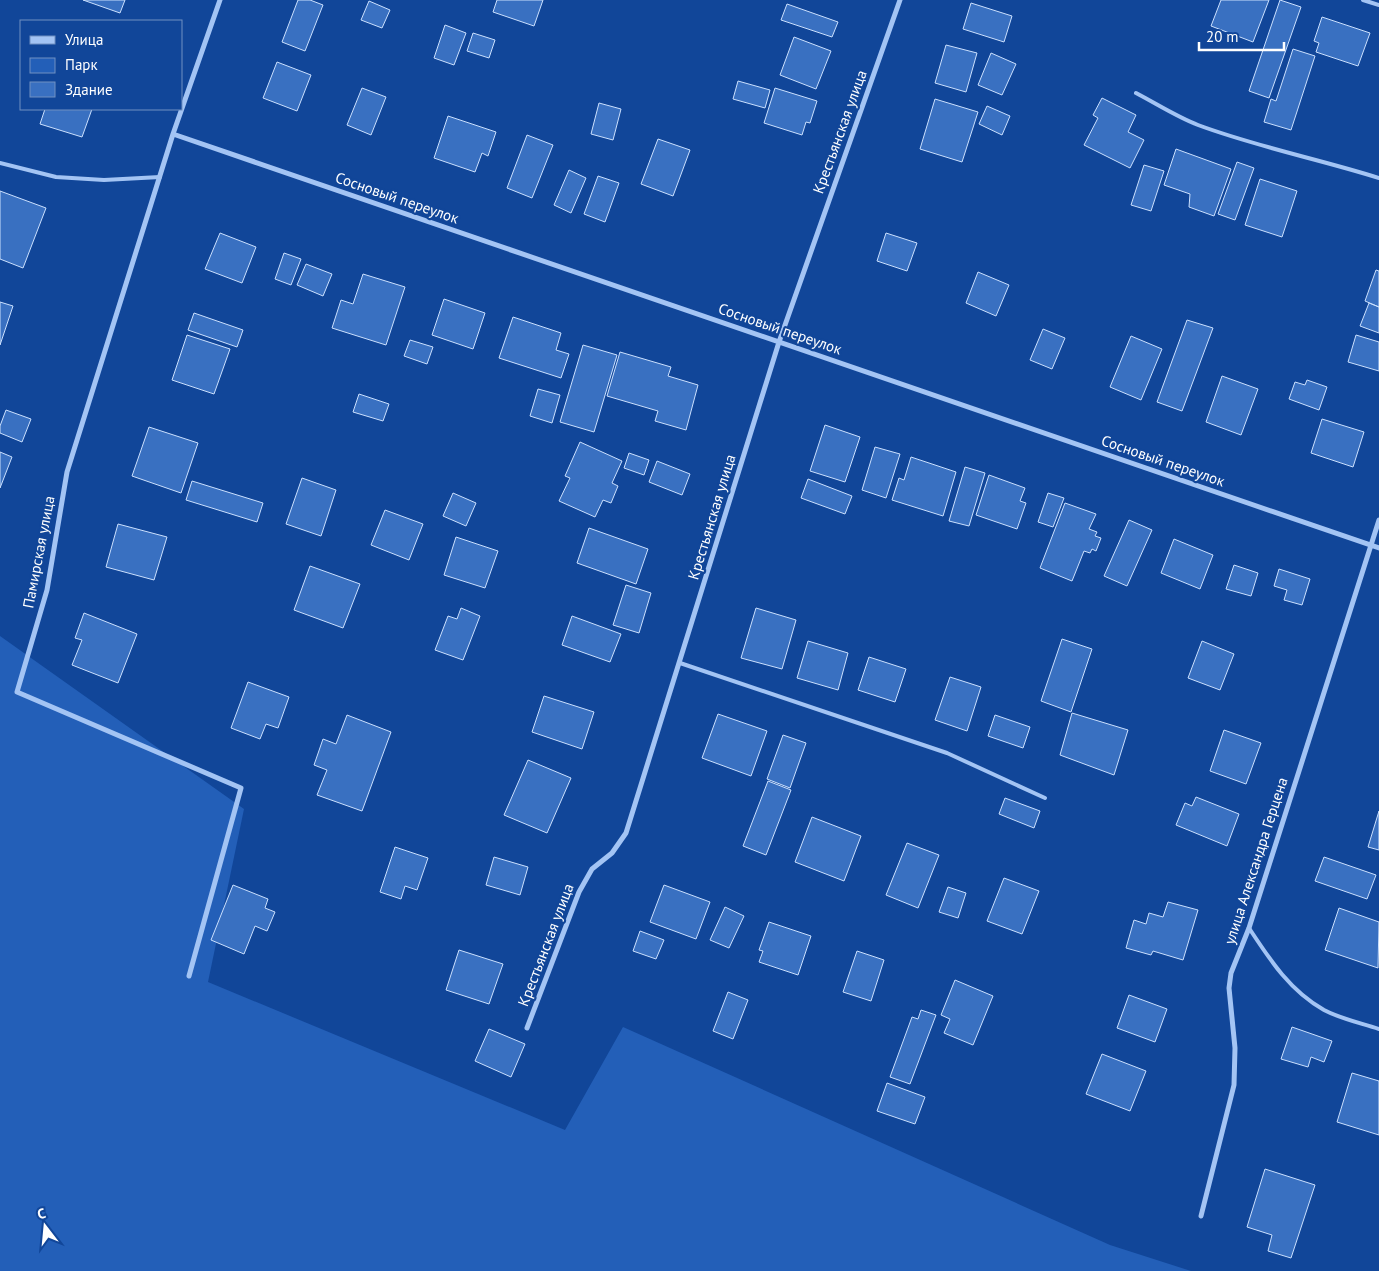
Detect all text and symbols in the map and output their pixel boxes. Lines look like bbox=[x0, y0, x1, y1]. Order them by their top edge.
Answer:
legend bbox=[20, 20, 182, 110]
scale bar bbox=[1199, 20, 1284, 52]
text: 20 m bbox=[1206, 27, 1239, 46]
text: Улица bbox=[65, 30, 103, 49]
text: Парк bbox=[65, 55, 98, 74]
street label: Крестьянская улица bbox=[808, 67, 871, 196]
text: Здание bbox=[65, 80, 113, 99]
street label: Сосновый переулок bbox=[333, 168, 462, 228]
street label: Сосновый переулок bbox=[716, 299, 845, 359]
street label: Сосновый переулок bbox=[1099, 431, 1228, 491]
street label: Крестьянская улица bbox=[683, 452, 740, 582]
street label: Памирская улица bbox=[18, 494, 59, 610]
street label: улица Александра Герцена bbox=[1220, 775, 1292, 947]
street label: Крестьянская улица bbox=[513, 881, 578, 1009]
north arrow bbox=[20, 1201, 70, 1251]
text: С bbox=[35, 1204, 48, 1223]

